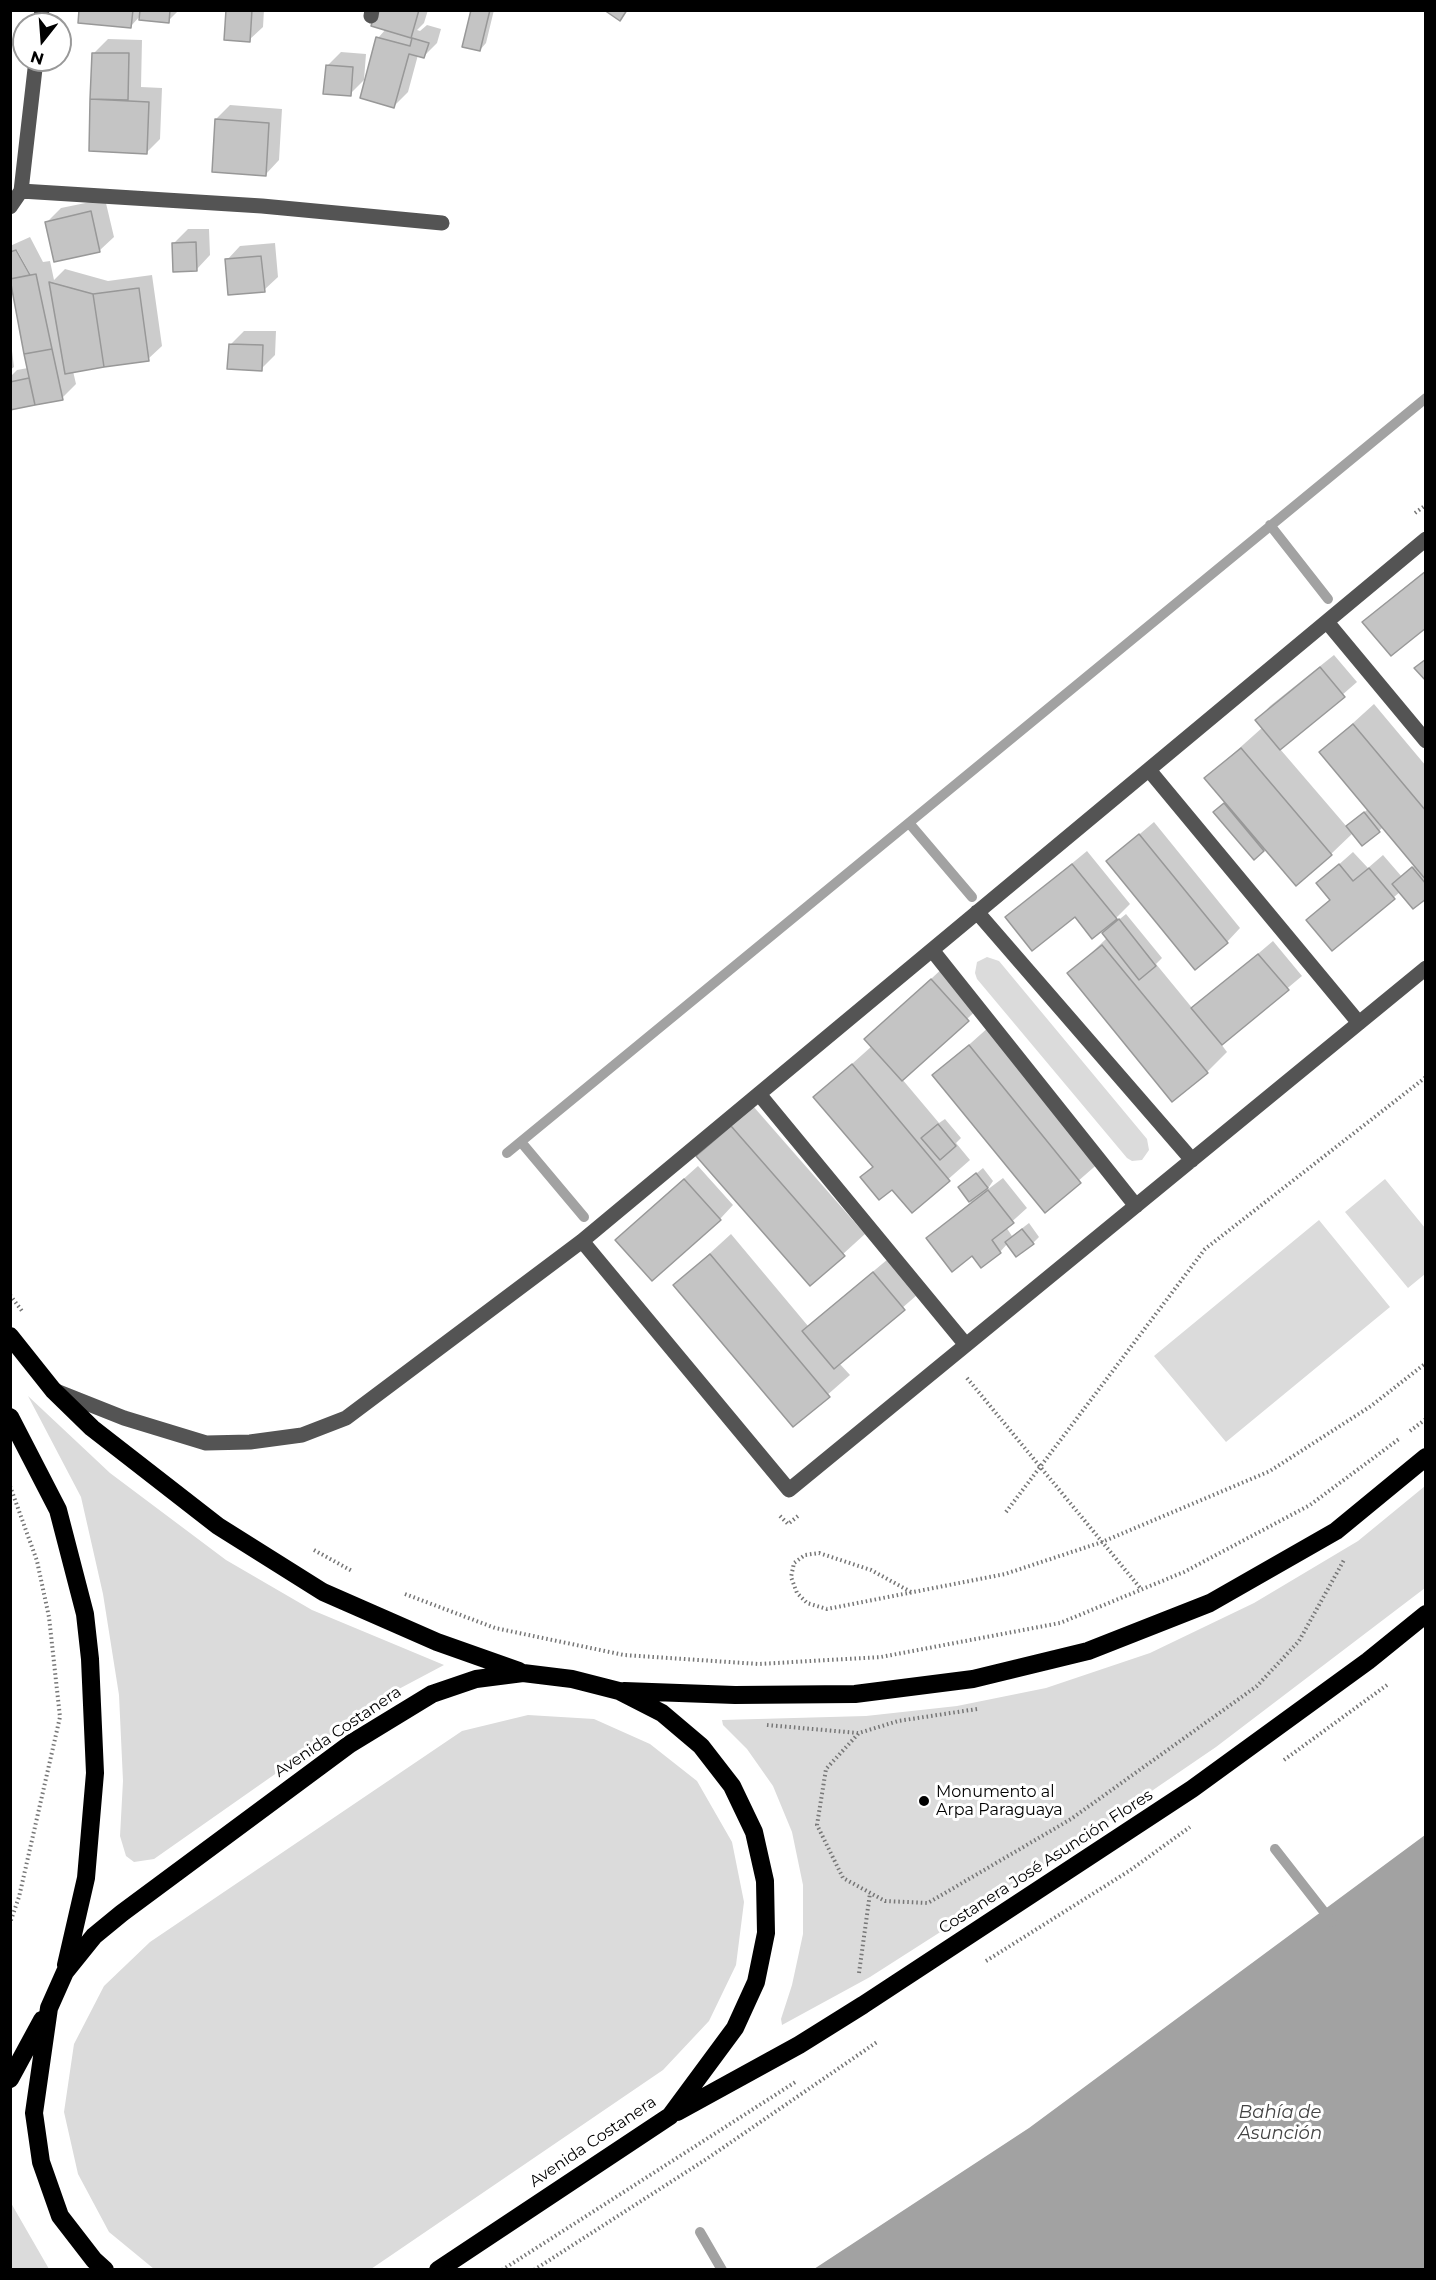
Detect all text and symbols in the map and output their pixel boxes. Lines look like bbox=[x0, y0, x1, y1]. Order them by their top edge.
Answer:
north arrow bbox=[12, 12, 72, 72]
text: N bbox=[28, 47, 46, 69]
street label: Avenida Costanera bbox=[271, 1682, 405, 1782]
place label: Monumento al Arpa Paraguaya bbox=[936, 1782, 1063, 1820]
street label: Costanera José Asunción Flores bbox=[935, 1786, 1157, 1938]
marker: Monumento al Arpa Paraguaya bbox=[917, 1794, 931, 1808]
street label: Avenida Costanera bbox=[526, 2092, 660, 2192]
water label: Bahía de Asunción bbox=[1238, 2102, 1322, 2144]

